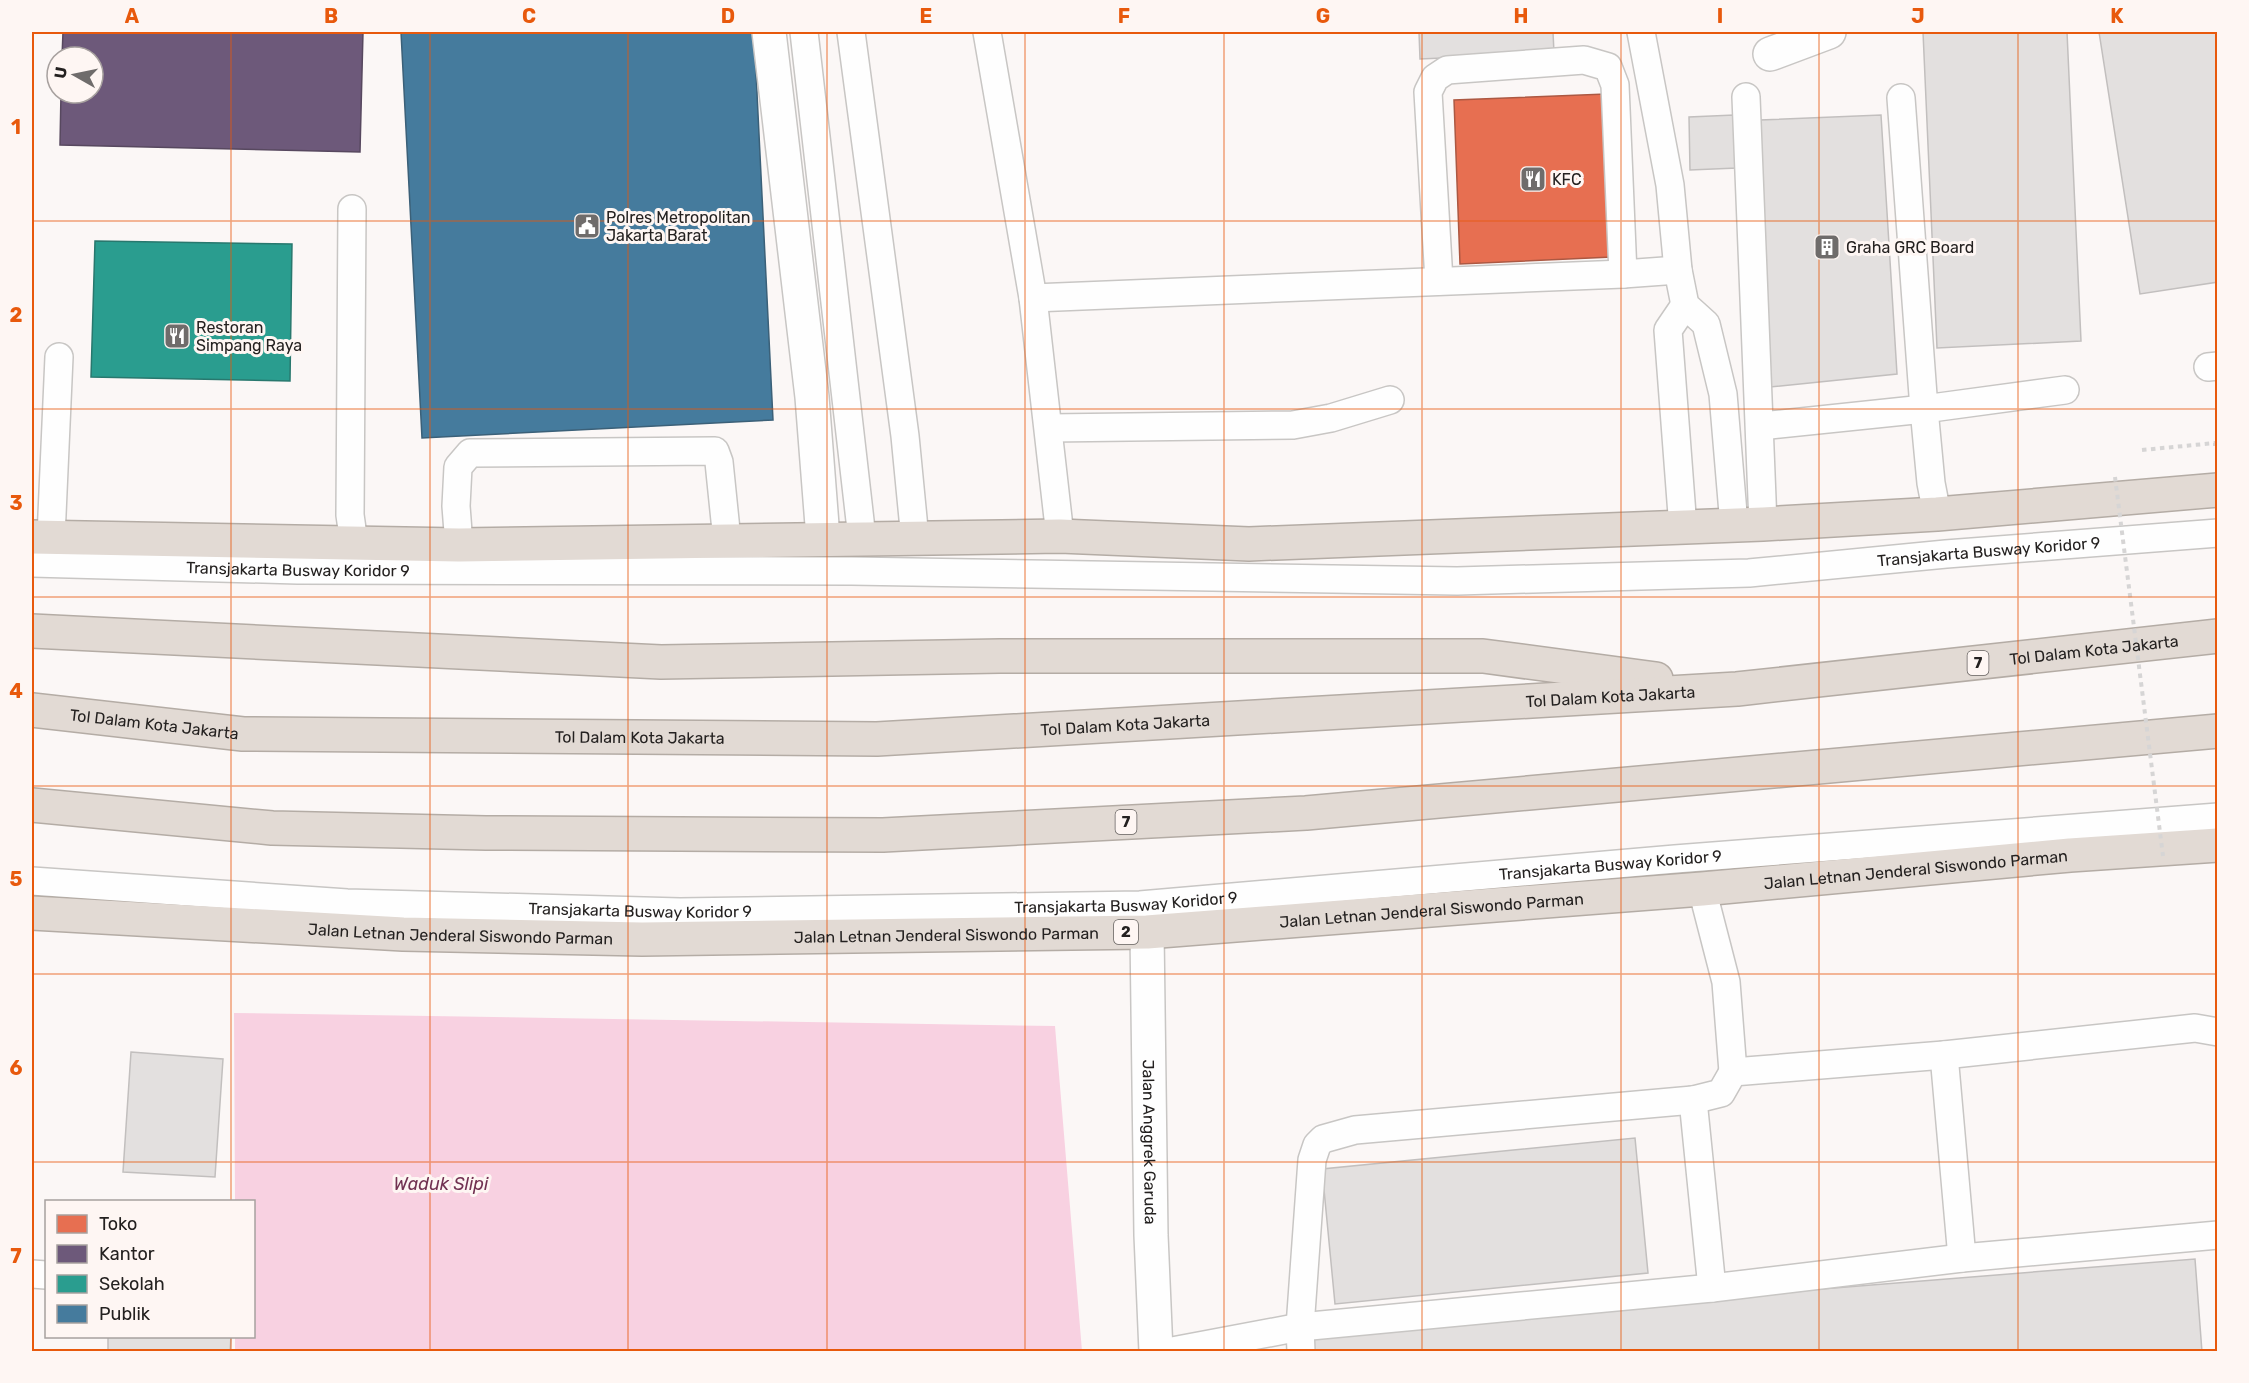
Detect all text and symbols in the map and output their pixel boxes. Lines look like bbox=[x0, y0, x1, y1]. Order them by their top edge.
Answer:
text: A bbox=[125, 4, 140, 28]
text: B bbox=[324, 4, 338, 28]
text: C bbox=[522, 4, 536, 28]
text: D bbox=[721, 4, 735, 28]
text: E bbox=[920, 4, 932, 28]
text: F bbox=[1118, 4, 1130, 28]
text: G bbox=[1316, 4, 1330, 28]
text: H bbox=[1514, 4, 1528, 28]
text: I bbox=[1717, 4, 1723, 28]
text: J bbox=[1911, 4, 1925, 28]
text: K bbox=[2110, 4, 2124, 28]
north arrow bbox=[45, 45, 105, 105]
text: U bbox=[50, 66, 71, 80]
text: 1 bbox=[11, 115, 21, 139]
restaurant icon: KFC bbox=[1518, 164, 1548, 194]
place label: KFC bbox=[1552, 170, 1582, 189]
place label: Polres Metropolitan Jakarta Barat bbox=[606, 208, 750, 245]
public building icon: Polres Metropolitan Jakarta Barat bbox=[572, 211, 602, 241]
building icon: Graha GRC Board bbox=[1812, 232, 1842, 262]
place label: Graha GRC Board bbox=[1846, 238, 1974, 257]
text: 2 bbox=[10, 303, 23, 327]
place label: Restoran Simpang Raya bbox=[196, 318, 302, 355]
restaurant icon: Restoran Simpang Raya bbox=[162, 321, 192, 351]
text: 3 bbox=[9, 491, 23, 515]
street label: Transjakarta Busway Koridor 9 bbox=[1876, 533, 2101, 571]
street label: Transjakarta Busway Koridor 9 bbox=[186, 558, 410, 580]
street label: Tol Dalam Kota Jakarta bbox=[2009, 631, 2180, 669]
road number: 7 bbox=[1968, 651, 1988, 675]
text: 4 bbox=[9, 679, 23, 703]
street label: Tol Dalam Kota Jakarta bbox=[1525, 682, 1696, 711]
street label: Tol Dalam Kota Jakarta bbox=[69, 705, 240, 743]
street label: Tol Dalam Kota Jakarta bbox=[1040, 711, 1211, 739]
street label: Tol Dalam Kota Jakarta bbox=[555, 727, 725, 748]
road number: 7 bbox=[1116, 810, 1136, 834]
street label: Transjakarta Busway Koridor 9 bbox=[1498, 846, 1723, 884]
street label: Jalan Letnan Jenderal Siswondo Parman bbox=[1763, 846, 2069, 893]
text: 5 bbox=[10, 867, 23, 891]
street label: Transjakarta Busway Koridor 9 bbox=[1014, 888, 1238, 917]
street label: Jalan Letnan Jenderal Siswondo Parman bbox=[1279, 889, 1584, 932]
street label: Transjakarta Busway Koridor 9 bbox=[528, 899, 752, 922]
street label: Jalan Letnan Jenderal Siswondo Parman bbox=[307, 920, 613, 948]
road number: 2 bbox=[1114, 920, 1138, 944]
street label: Jalan Letnan Jenderal Siswondo Parman bbox=[794, 924, 1099, 947]
text: 6 bbox=[9, 1056, 23, 1080]
street label: Jalan Anggrek Garuda bbox=[1139, 1059, 1160, 1225]
water label: Waduk Slipi bbox=[394, 1173, 489, 1195]
legend bbox=[45, 1200, 255, 1338]
text: Toko bbox=[99, 1213, 137, 1235]
text: Kantor bbox=[99, 1243, 155, 1265]
text: 7 bbox=[10, 1244, 22, 1268]
text: Sekolah bbox=[99, 1273, 165, 1295]
text: Publik bbox=[99, 1303, 151, 1325]

